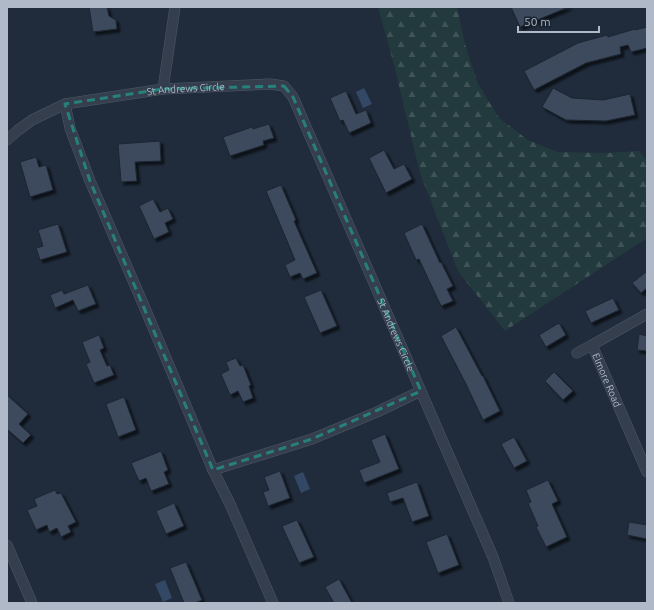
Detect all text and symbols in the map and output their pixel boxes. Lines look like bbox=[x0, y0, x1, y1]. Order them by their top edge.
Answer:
scale bar bbox=[518, 8, 599, 34]
text: 50 m bbox=[524, 15, 551, 28]
street label: St Andrews Circle bbox=[146, 81, 225, 97]
street label: St Andrews Circle bbox=[375, 297, 417, 373]
street label: Elmore Road bbox=[590, 352, 623, 409]

